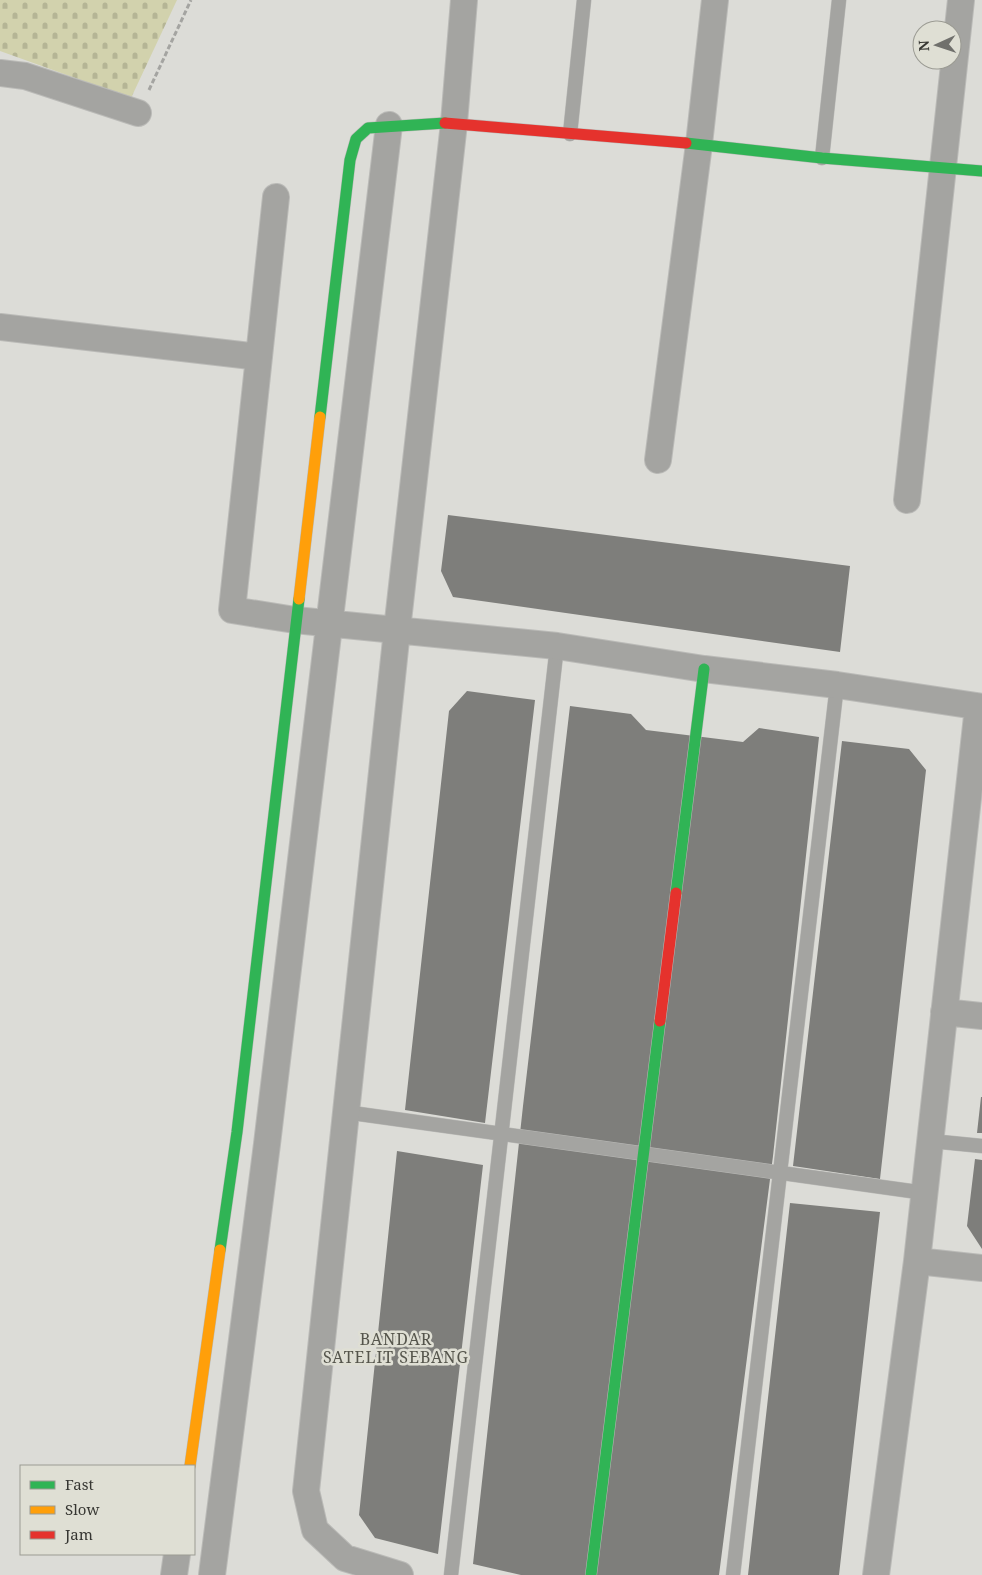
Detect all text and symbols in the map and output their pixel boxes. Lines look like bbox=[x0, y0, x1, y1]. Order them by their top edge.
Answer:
north arrow bbox=[912, 20, 962, 70]
text: N bbox=[914, 40, 933, 52]
district label: BANDAR SATELIT SEBANG bbox=[323, 1328, 469, 1368]
legend bbox=[20, 1465, 195, 1555]
text: Fast bbox=[65, 1474, 94, 1494]
text: Slow bbox=[65, 1499, 99, 1519]
text: Jam bbox=[64, 1524, 93, 1544]

